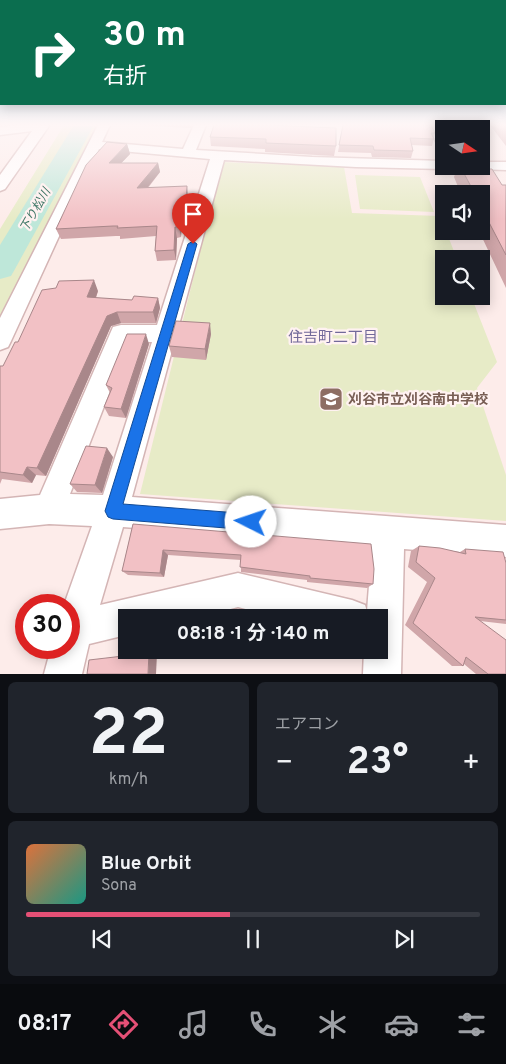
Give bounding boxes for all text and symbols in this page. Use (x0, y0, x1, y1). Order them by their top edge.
text: 30 m (103, 14, 186, 58)
icon: right (20, 20, 85, 85)
text: 右折 (103, 64, 147, 91)
north arrow (435, 120, 490, 175)
map controls (435, 120, 490, 305)
water label: 下り松川 (17, 184, 56, 235)
button: sound (435, 185, 490, 240)
pin (172, 193, 214, 244)
icon: arrive (179, 200, 207, 228)
button: search (435, 250, 490, 305)
district label: 住吉町二丁目 (288, 329, 378, 348)
school or university icon: 刈谷市立刈谷南中学校 (318, 386, 344, 412)
place label: 刈谷市立刈谷南中学校 (348, 392, 488, 409)
position arrow (224, 495, 276, 547)
speed limit sign: 30 (15, 594, 80, 659)
text: 08:18 · 1 分 · 140 m (177, 622, 329, 646)
text: 22 (89, 696, 168, 778)
text: エアコン (275, 715, 339, 735)
text: 23° (347, 739, 408, 788)
text: − (275, 746, 293, 782)
text: + (462, 746, 480, 782)
text: km/h (109, 770, 148, 790)
text: Blue Orbit (101, 852, 191, 876)
text: Sona (101, 876, 137, 896)
icon: previous (88, 925, 116, 953)
icon: pause (239, 925, 267, 953)
icon: next (390, 925, 418, 953)
icon: directions (106, 1007, 141, 1042)
icon: music (176, 1007, 211, 1042)
icon: phone (245, 1007, 280, 1042)
icon: climate (315, 1007, 350, 1042)
icon: car (384, 1007, 419, 1042)
icon: filters (454, 1007, 489, 1042)
text: 08:17 (17, 1011, 71, 1038)

